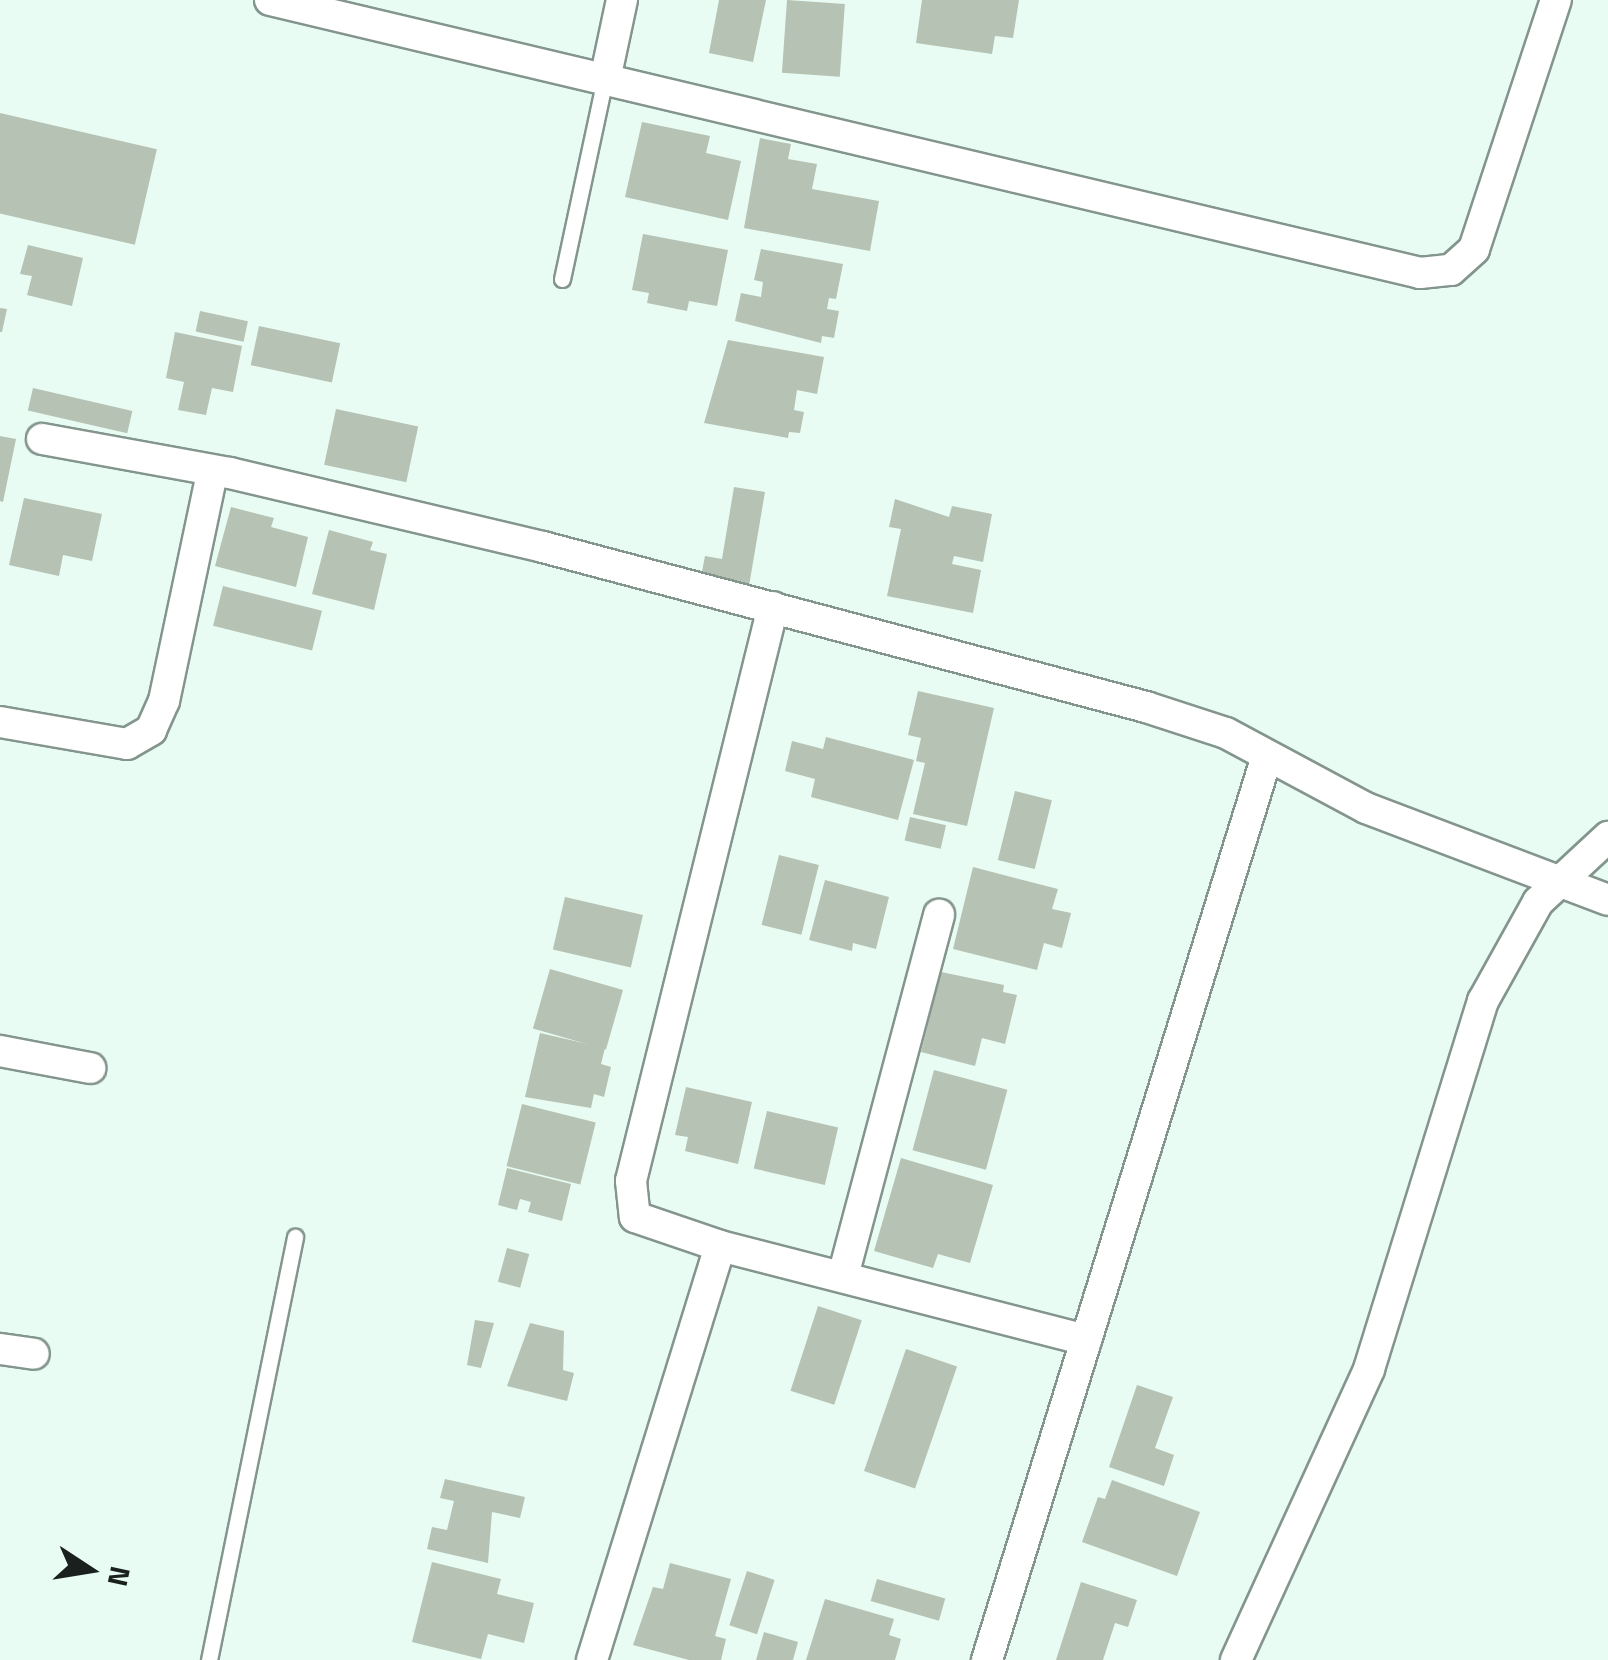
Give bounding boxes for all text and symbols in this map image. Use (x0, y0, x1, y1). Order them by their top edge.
north arrow (40, 1520, 140, 1620)
text: N (97, 1562, 143, 1590)

